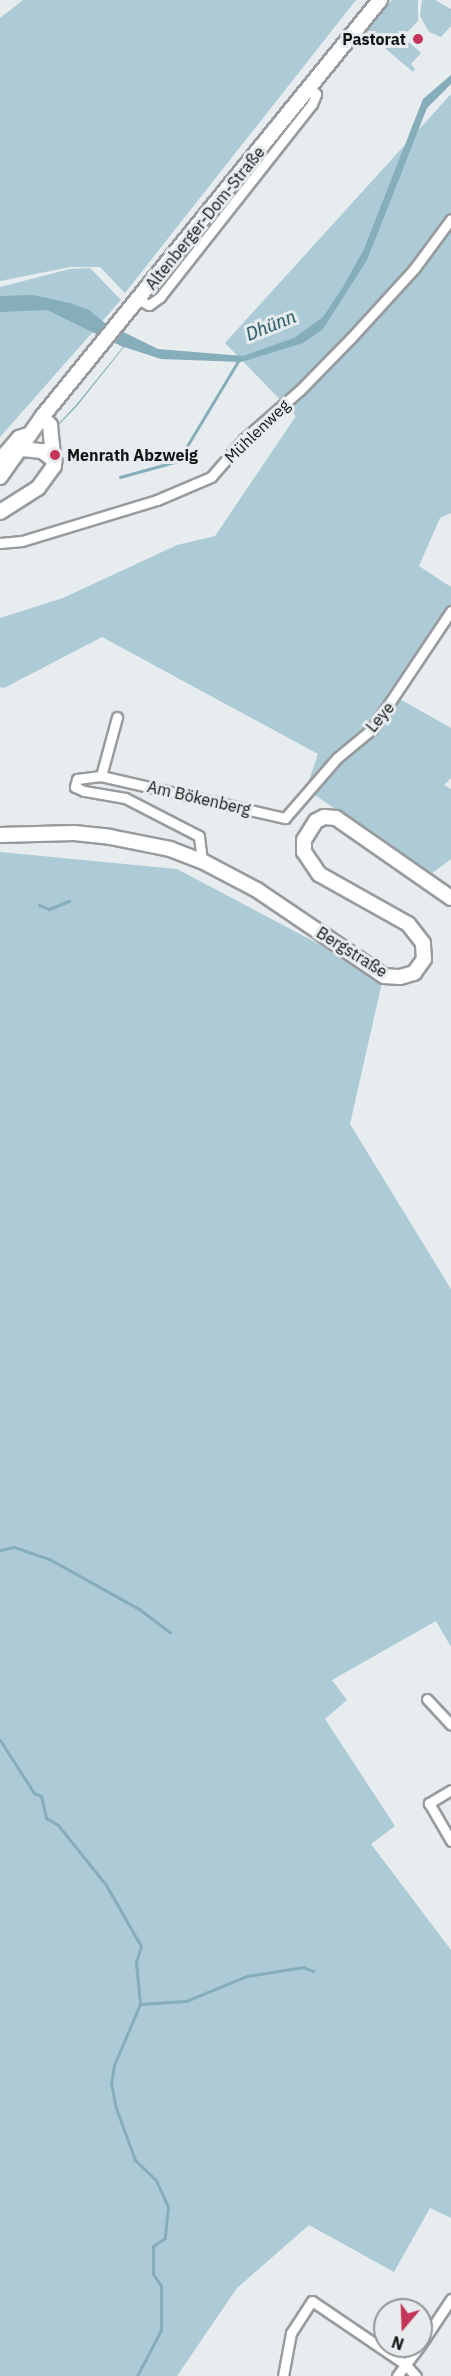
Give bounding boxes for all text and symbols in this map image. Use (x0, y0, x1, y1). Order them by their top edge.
place label: Pastorat (342, 29, 406, 49)
marker: Pastorat (411, 32, 425, 46)
street label: Altenberger-Dom-Straße (141, 143, 269, 293)
water label: Dhünn (243, 306, 299, 346)
street label: Mühlenweg (221, 395, 293, 467)
place label: Menrath Abzweig (67, 445, 198, 465)
marker: Menrath Abzweig (48, 448, 62, 462)
street label: Leye (362, 698, 398, 736)
street label: Am Bökenberg (145, 777, 253, 819)
street label: Bergstraße (313, 923, 391, 981)
north arrow (373, 2298, 433, 2358)
text: N (389, 2332, 407, 2354)

